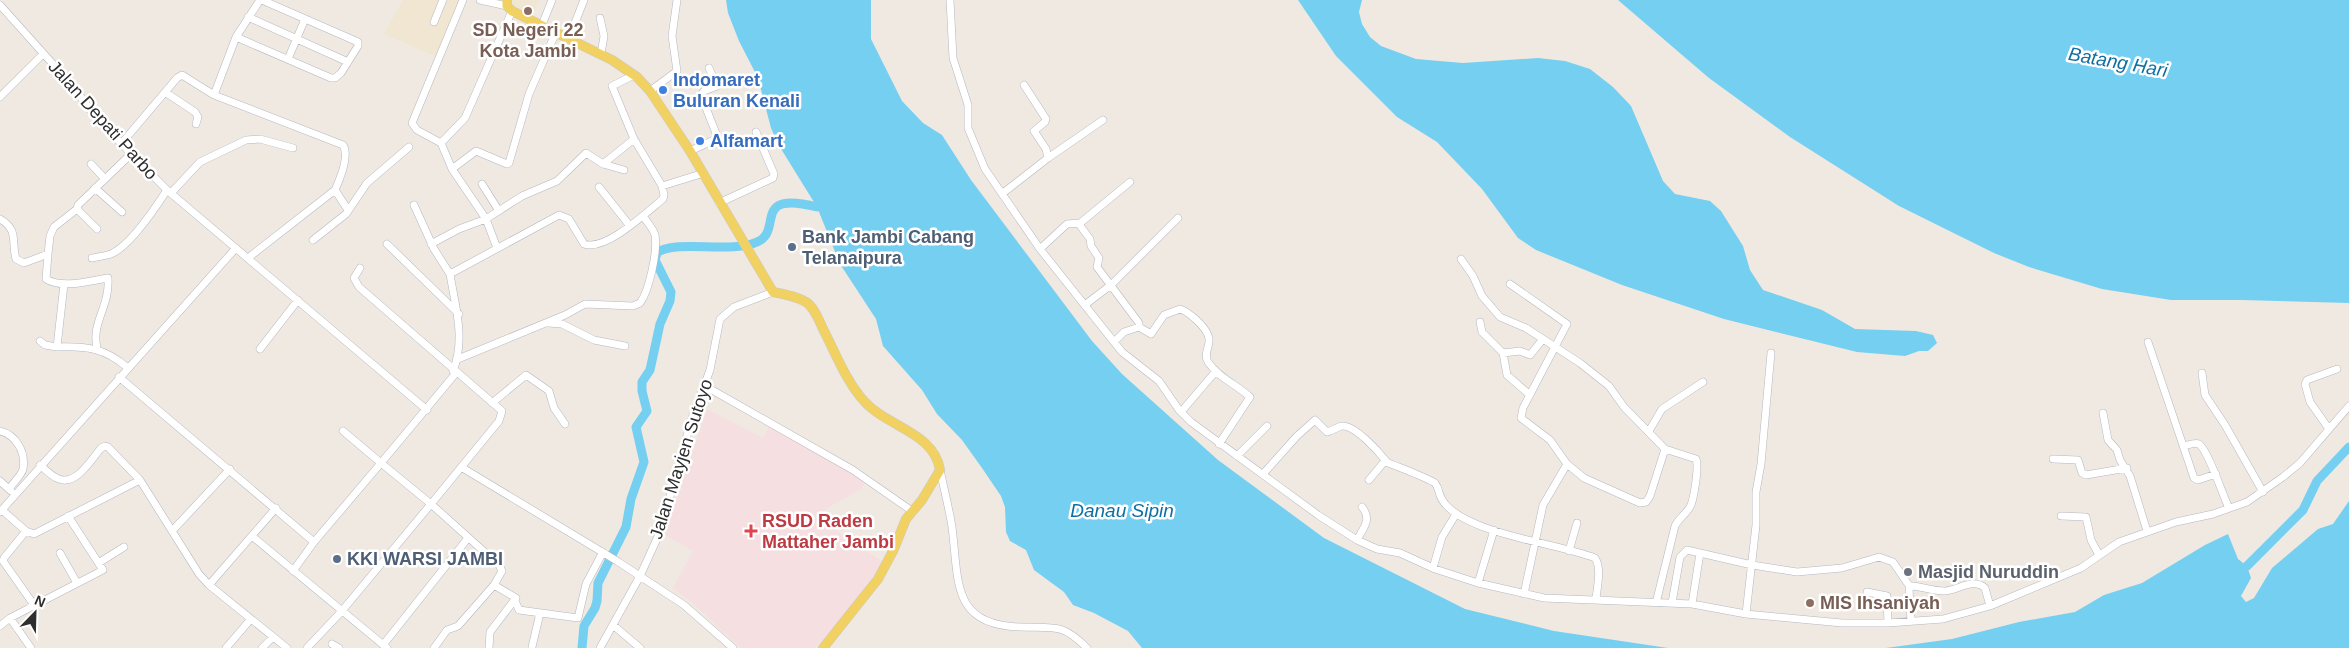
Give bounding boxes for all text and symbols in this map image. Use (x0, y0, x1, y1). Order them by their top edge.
marker: SD Negeri 22 Kota Jambi (522, 5, 534, 17)
place label: SD Negeri 22 Kota Jambi (472, 20, 584, 61)
water label: Batang Hari (2067, 43, 2170, 81)
street label: Jalan Depati Parbo (44, 56, 162, 184)
place label: Indomaret Buluran Kenali (673, 70, 800, 111)
marker: Indomaret Buluran Kenali (657, 84, 669, 96)
place label: Alfamart (710, 131, 783, 151)
marker: Alfamart (694, 135, 706, 147)
place label: Bank Jambi Cabang Telanaipura (802, 227, 974, 268)
marker: Bank Jambi Cabang Telanaipura (786, 241, 798, 253)
street label: Jalan Mayjen Sutoyo (646, 376, 716, 542)
water label: Danau Sipin (1070, 500, 1174, 521)
place label: RSUD Raden Mattaher Jambi (762, 511, 894, 552)
marker: RSUD Raden Mattaher Jambi (744, 524, 758, 538)
place label: KKI WARSI JAMBI (347, 549, 503, 569)
marker: KKI WARSI JAMBI (331, 553, 343, 565)
place label: Masjid Nuruddin (1918, 562, 2059, 582)
marker: Masjid Nuruddin (1902, 566, 1914, 578)
north arrow (10, 588, 60, 638)
text: N (32, 592, 48, 610)
place label: MIS Ihsaniyah (1820, 593, 1940, 613)
marker: MIS Ihsaniyah (1804, 597, 1816, 609)

